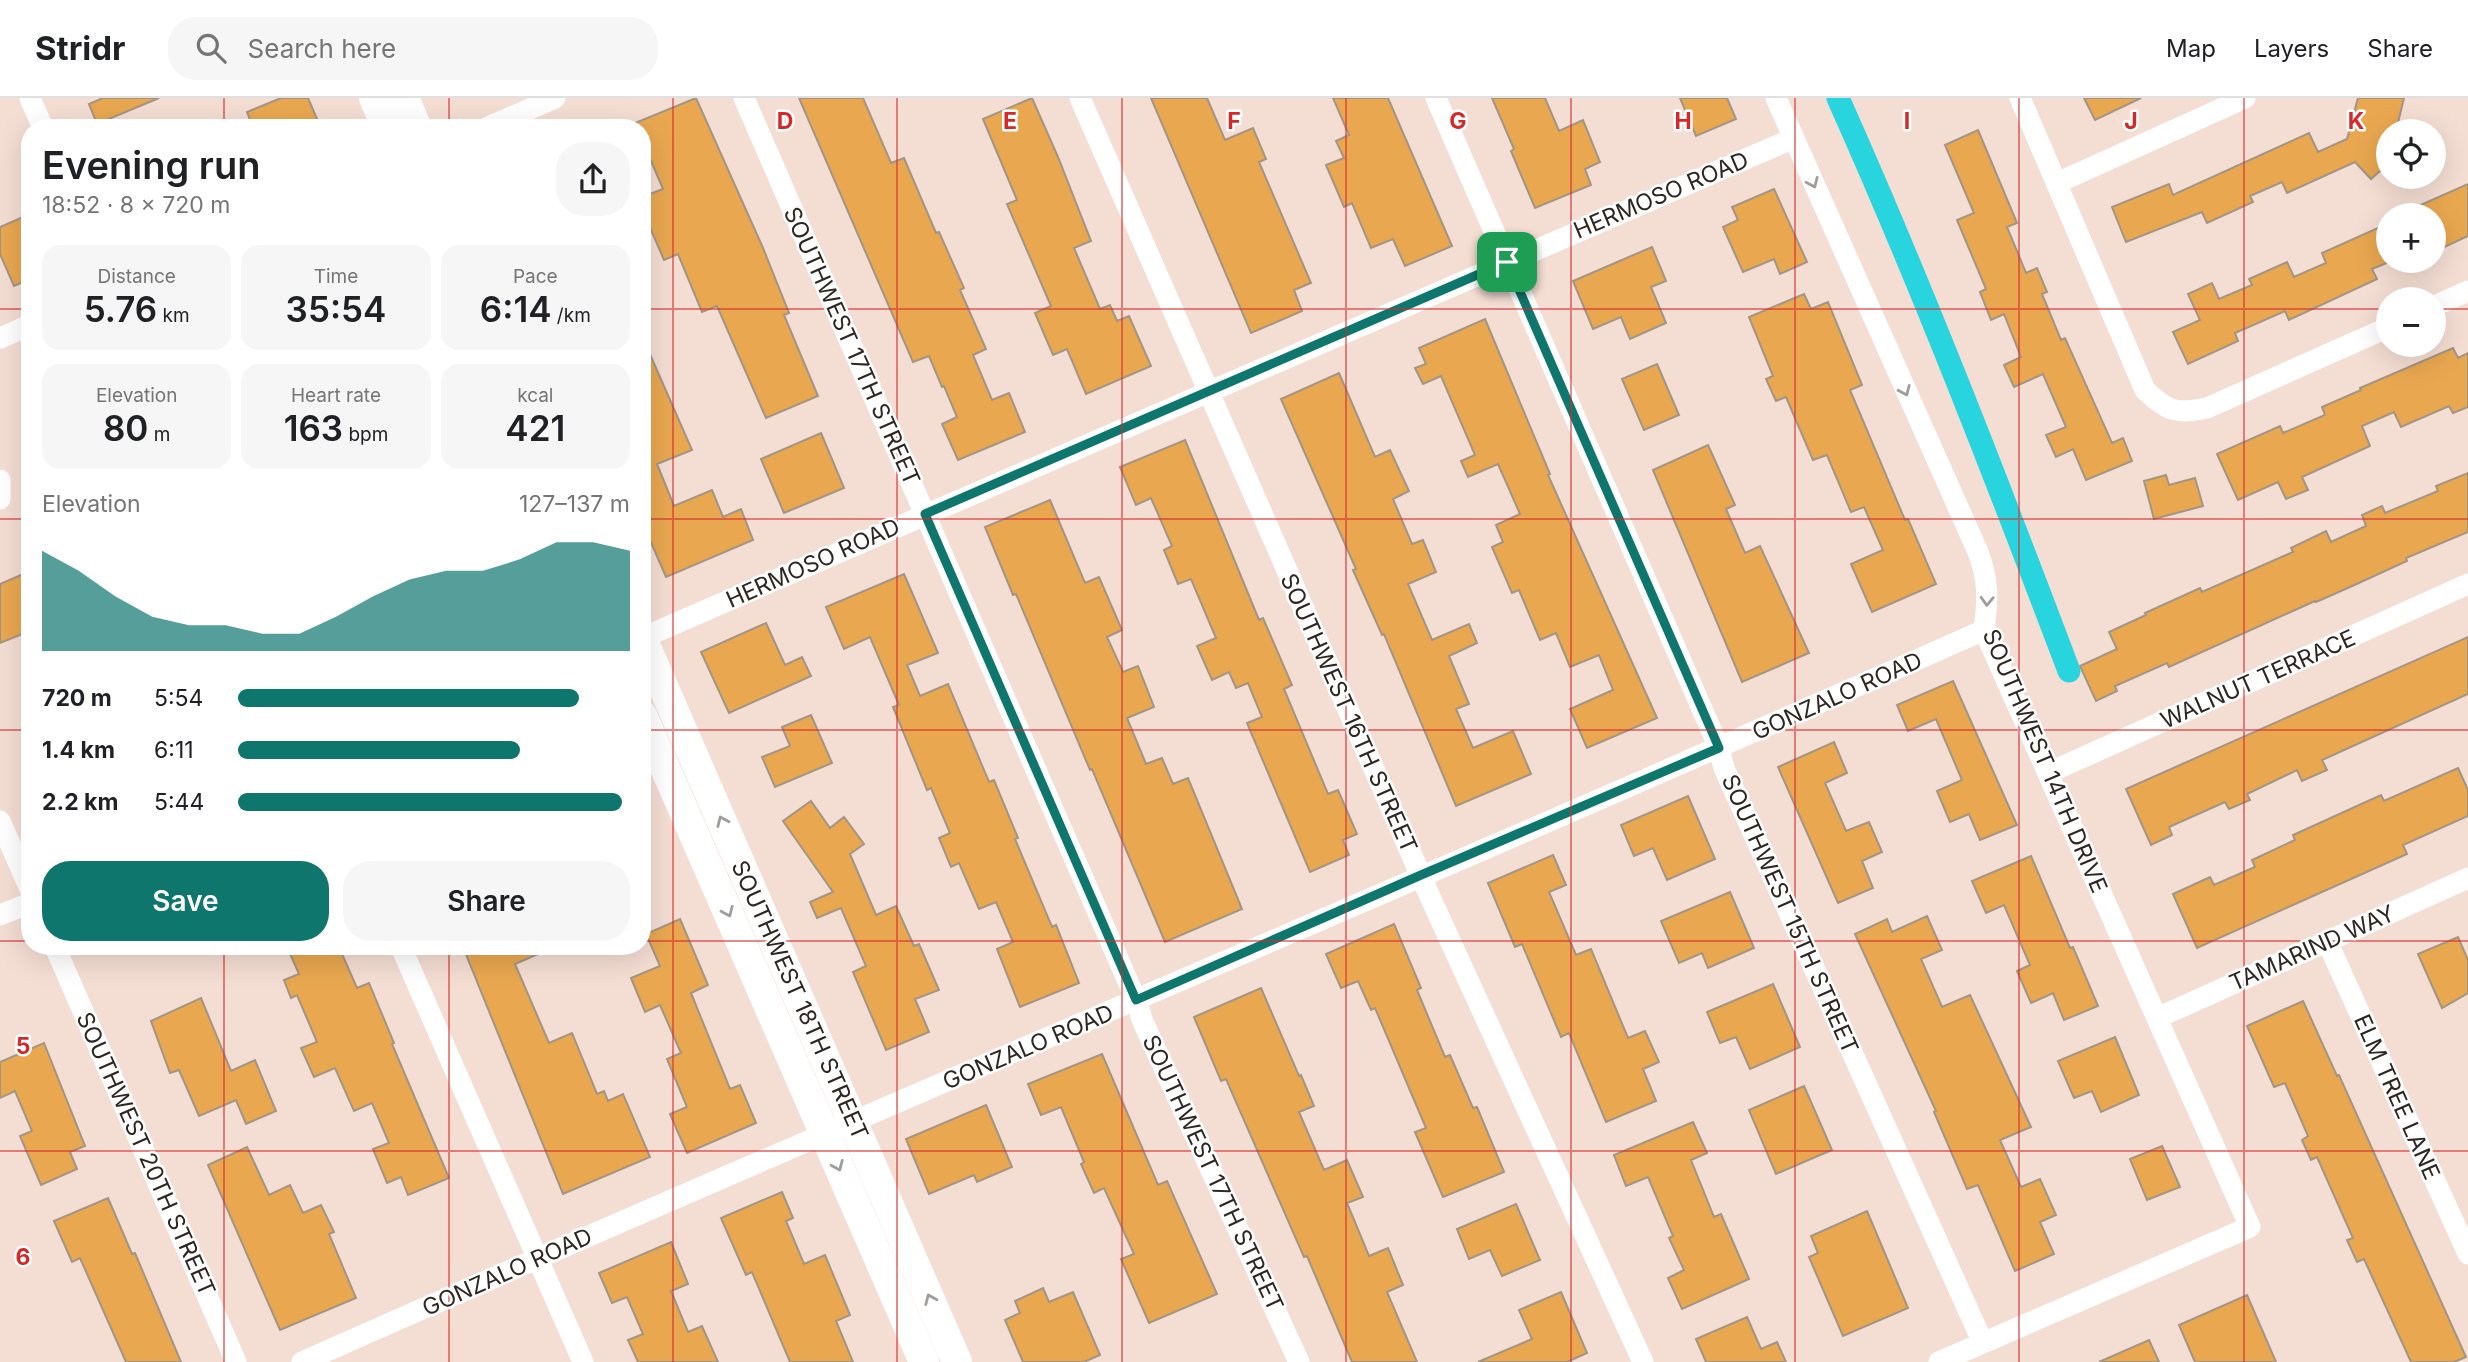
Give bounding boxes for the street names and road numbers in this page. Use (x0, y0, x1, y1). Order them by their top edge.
street label: HERMOSO ROAD (1569, 146, 1753, 244)
street label: SOUTHWEST 17TH STREET (778, 203, 926, 489)
street label: HERMOSO ROAD (722, 512, 904, 614)
street label: SOUTHWEST 16TH STREET (1275, 569, 1423, 857)
street label: WALNUT TERRACE (2156, 624, 2360, 734)
street label: SOUTHWEST 14TH DRIVE (1977, 625, 2113, 897)
street label: GONZALO ROAD (1748, 646, 1926, 746)
street label: SOUTHWEST 15TH STREET (1716, 770, 1864, 1058)
street label: SOUTHWEST 18TH STREET (726, 856, 874, 1144)
street label: TAMARIND WAY (2225, 899, 2399, 997)
street label: GONZALO ROAD (938, 998, 1118, 1096)
street label: SOUTHWEST 20TH STREET (71, 1008, 221, 1300)
street label: ELM TREE LANE (2348, 1010, 2446, 1184)
street label: SOUTHWEST 17TH STREET (1137, 1030, 1289, 1316)
street label: GONZALO ROAD (418, 1222, 596, 1322)

